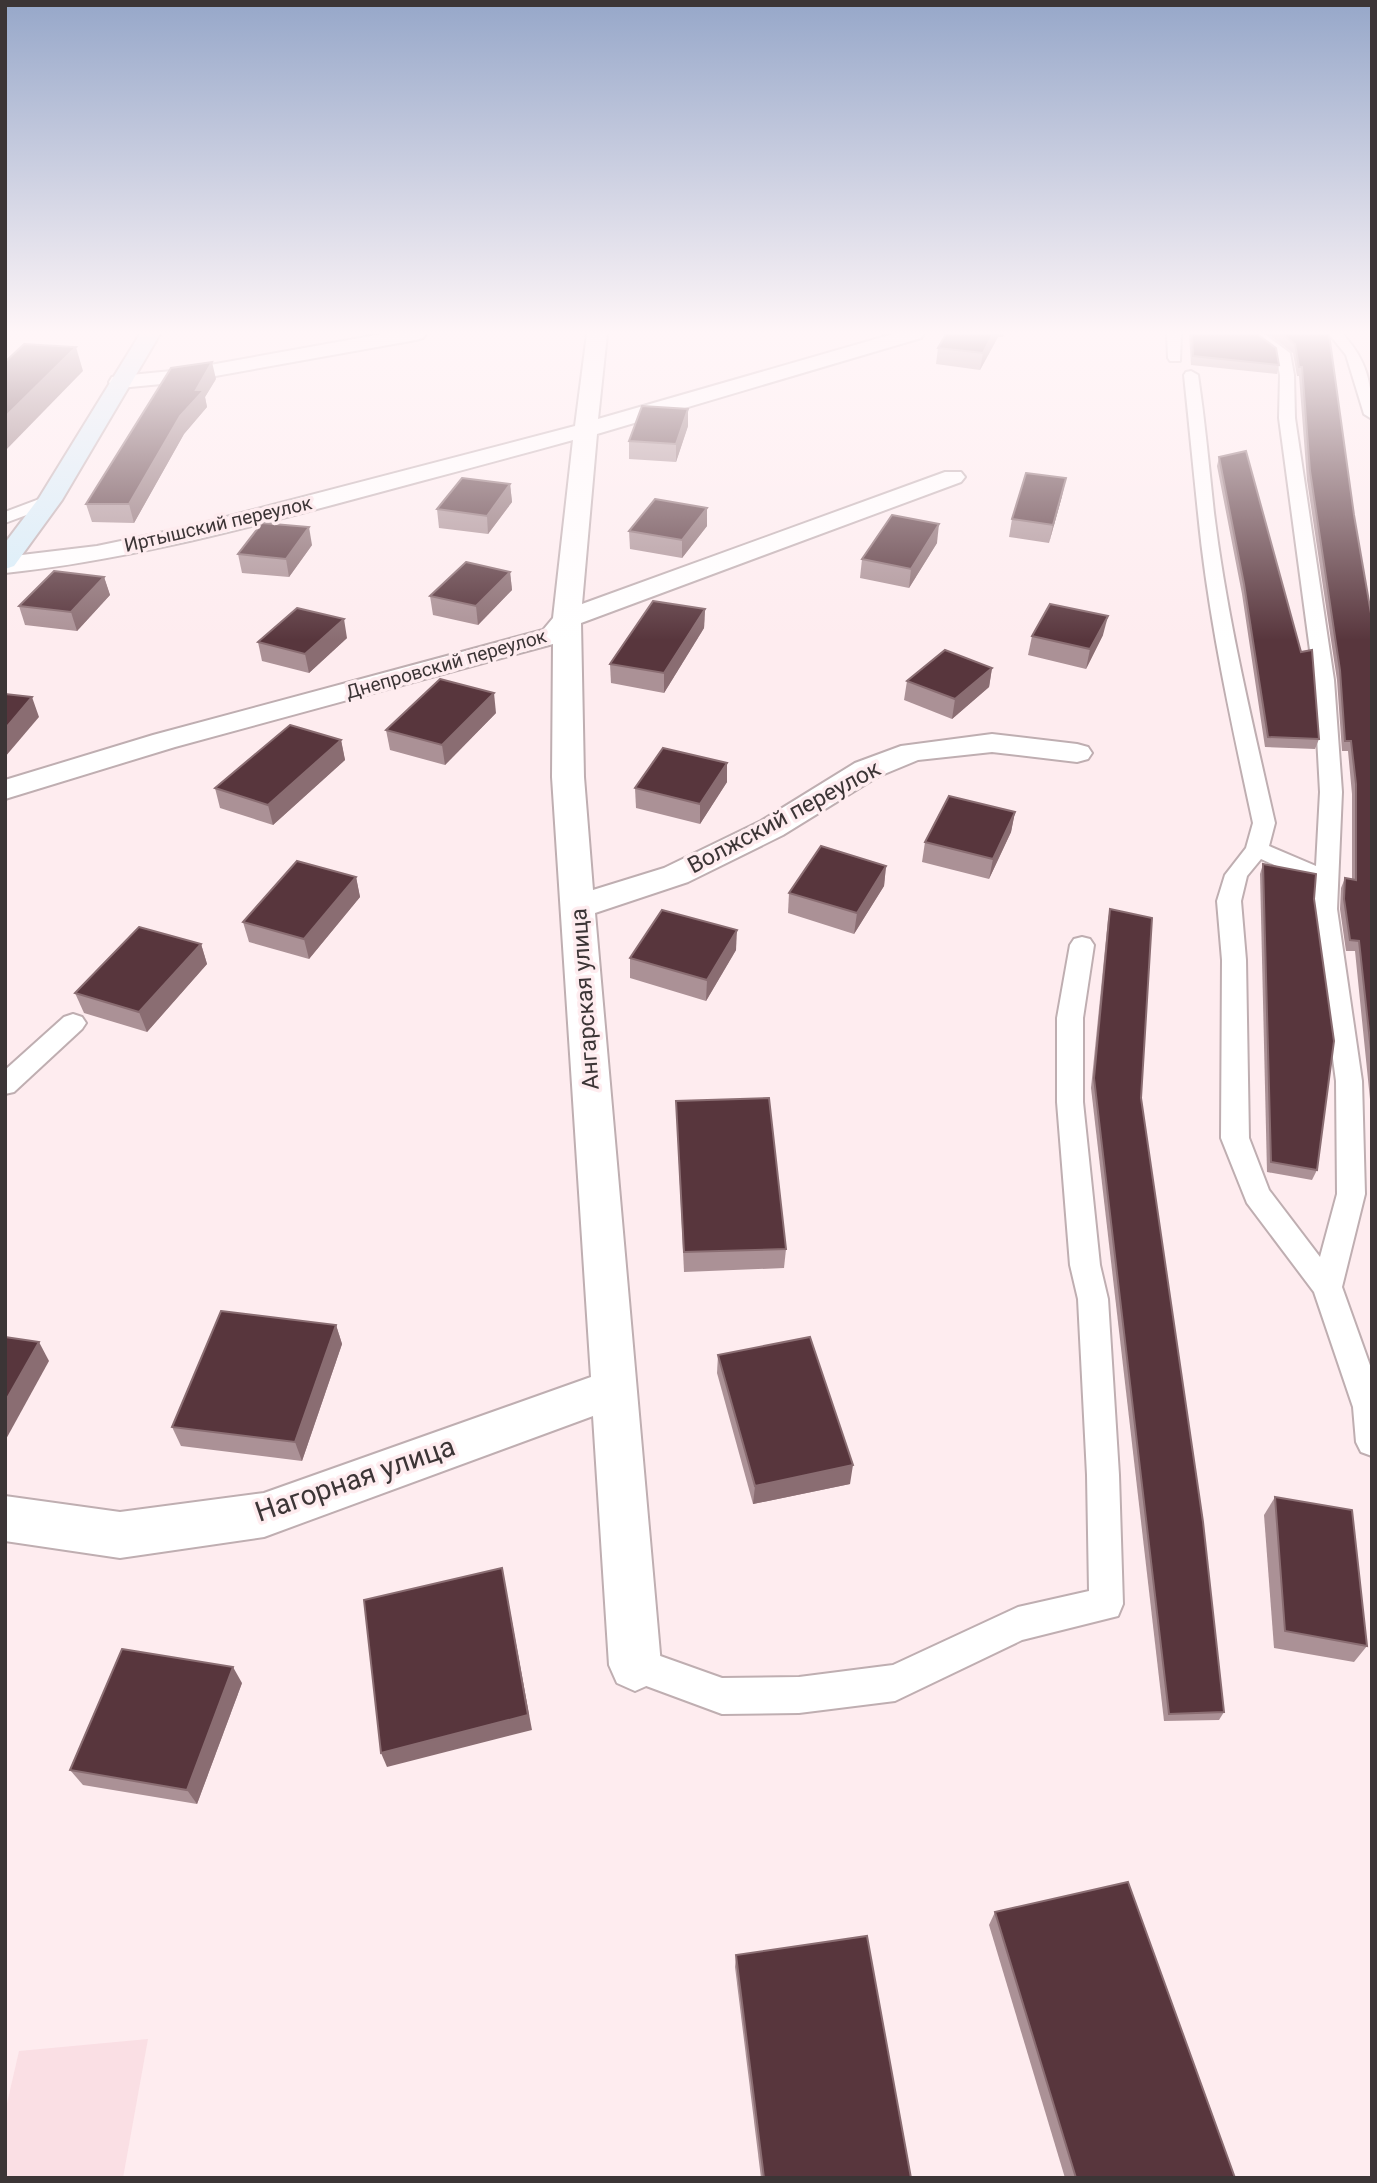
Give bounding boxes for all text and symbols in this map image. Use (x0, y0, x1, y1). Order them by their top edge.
street label: Иртышский переулок (122, 491, 315, 557)
street label: Днепровский переулок (343, 624, 550, 704)
street label: Волжский переулок (683, 754, 885, 879)
street label: Ангарская улица (565, 907, 605, 1091)
street label: Нагорная улица (251, 1429, 459, 1529)

